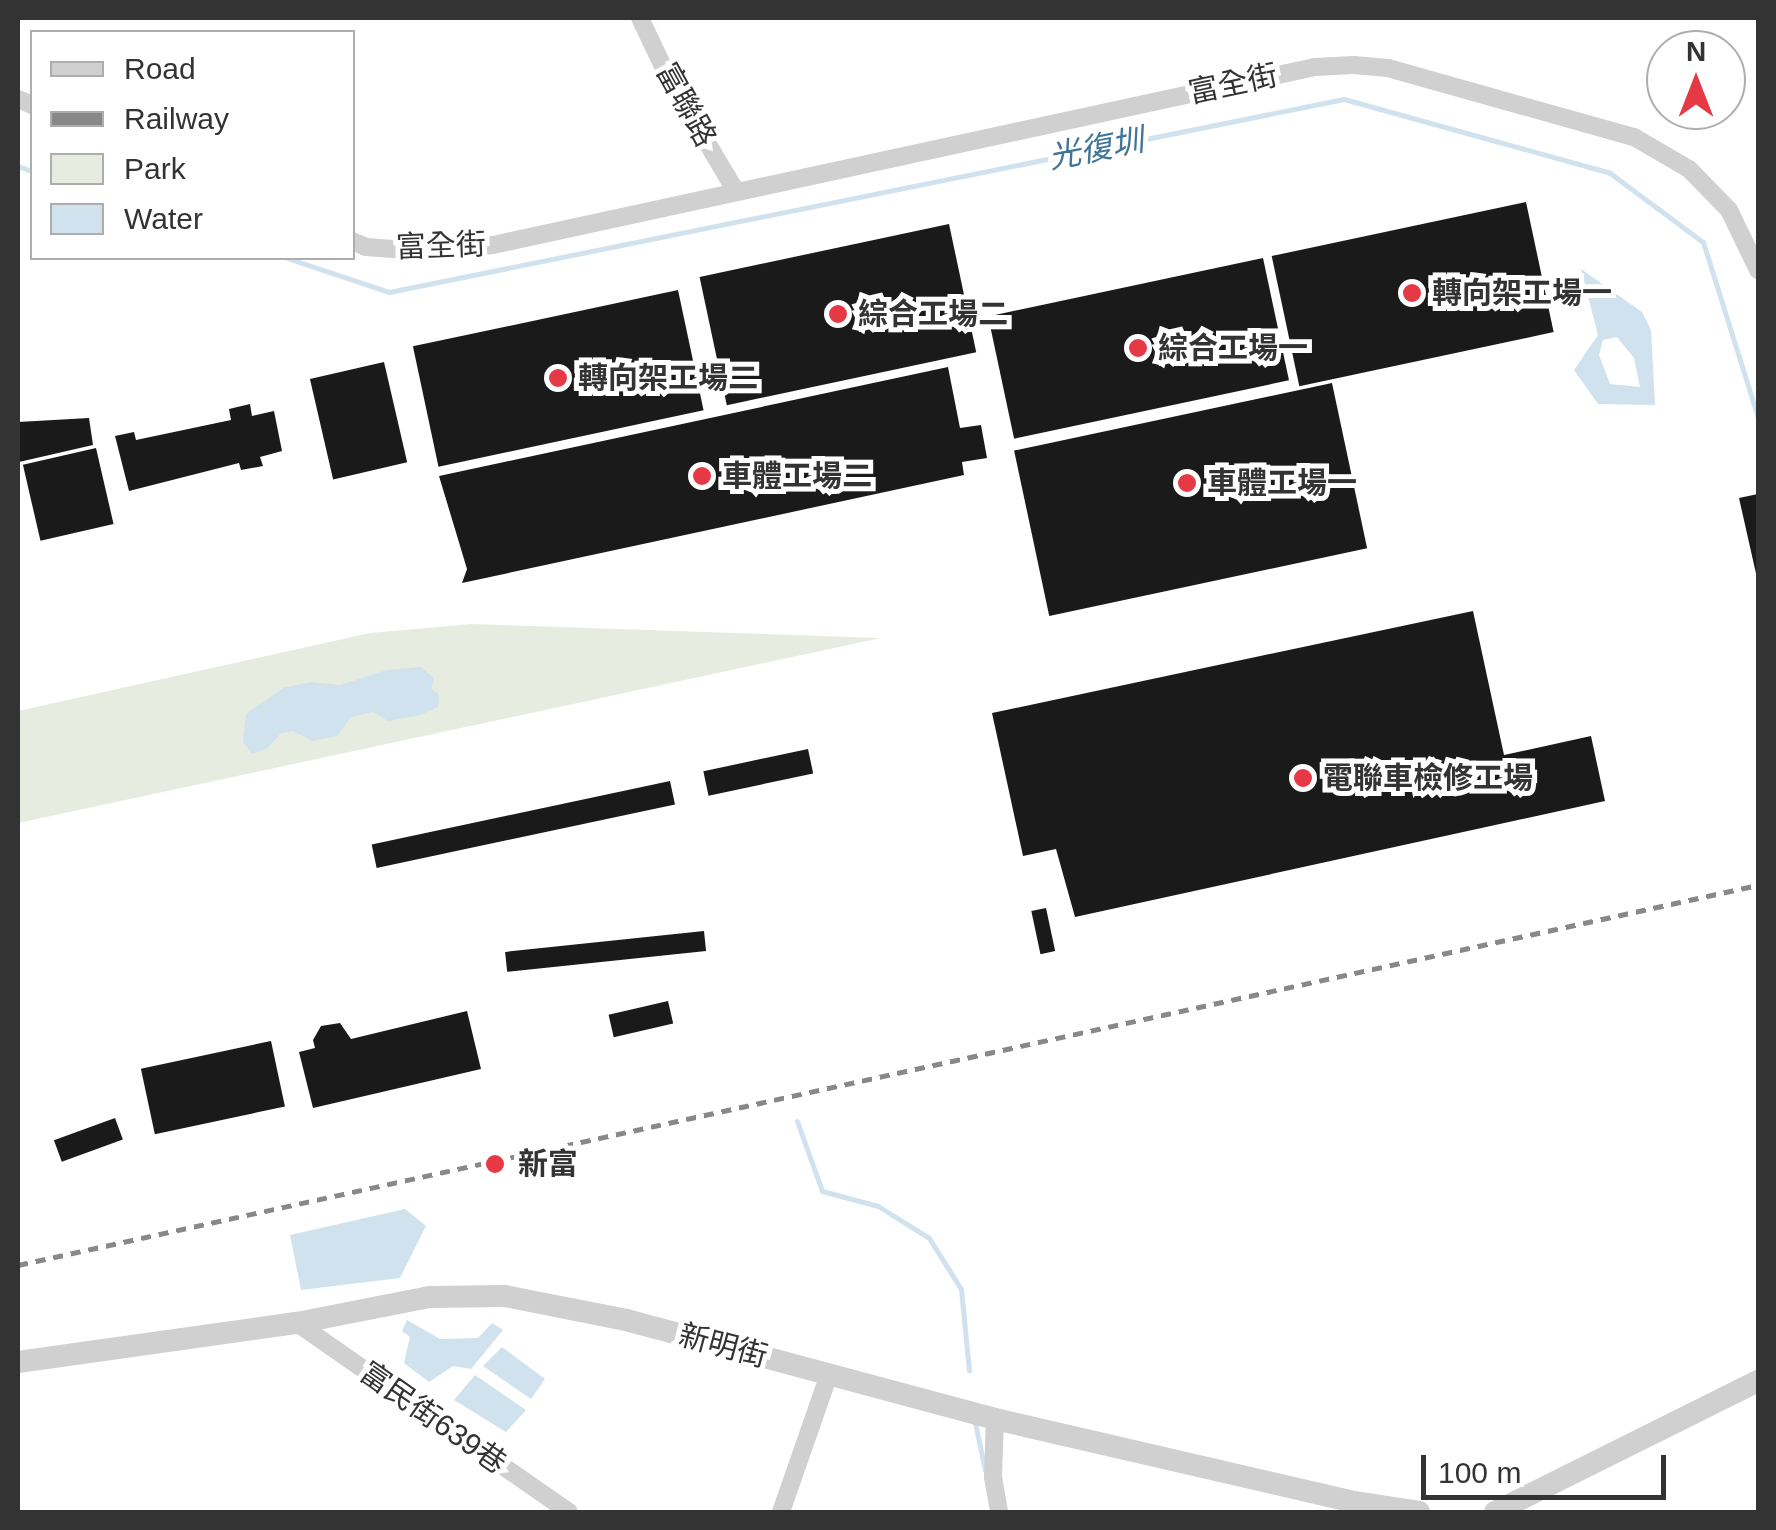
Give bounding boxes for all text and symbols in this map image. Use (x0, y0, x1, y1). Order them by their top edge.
legend (30, 30, 355, 260)
north arrow (1646, 30, 1746, 130)
text: N (1686, 36, 1706, 67)
text: Road (124, 52, 196, 85)
street label: 富聯路 (648, 57, 724, 153)
street label: 富全街 (1185, 57, 1281, 111)
text: Railway (124, 102, 229, 135)
water label: 光復圳 (1045, 121, 1147, 177)
text: Park (124, 152, 186, 185)
text: Water (124, 202, 203, 235)
street label: 富全街 (395, 226, 487, 266)
place label: 轉向架工場一 (1432, 275, 1612, 311)
marker: 轉向架工場一 (1401, 282, 1423, 304)
place label: 綜合工場二 (858, 296, 1008, 332)
marker: 綜合工場二 (827, 303, 849, 325)
place label: 綜合工場一 (1158, 330, 1308, 366)
marker: 綜合工場一 (1127, 337, 1149, 359)
place label: 轉向架工場二 (578, 360, 758, 396)
marker: 轉向架工場二 (547, 367, 569, 389)
place label: 車體工場二 (722, 458, 872, 494)
marker: 車體工場二 (691, 465, 713, 487)
place label: 車體工場一 (1207, 465, 1357, 501)
marker: 車體工場一 (1176, 472, 1198, 494)
place label: 電聯車檢修工場 (1323, 760, 1533, 796)
marker: 電聯車檢修工場 (1292, 767, 1314, 789)
place label: 新富 (518, 1146, 578, 1182)
marker: 新富 (482, 1151, 508, 1177)
street label: 新明街 (675, 1317, 771, 1375)
street label: 富民街639巷 (353, 1354, 513, 1482)
scale bar (1426, 1435, 1671, 1497)
text: 100 m (1438, 1456, 1521, 1489)

